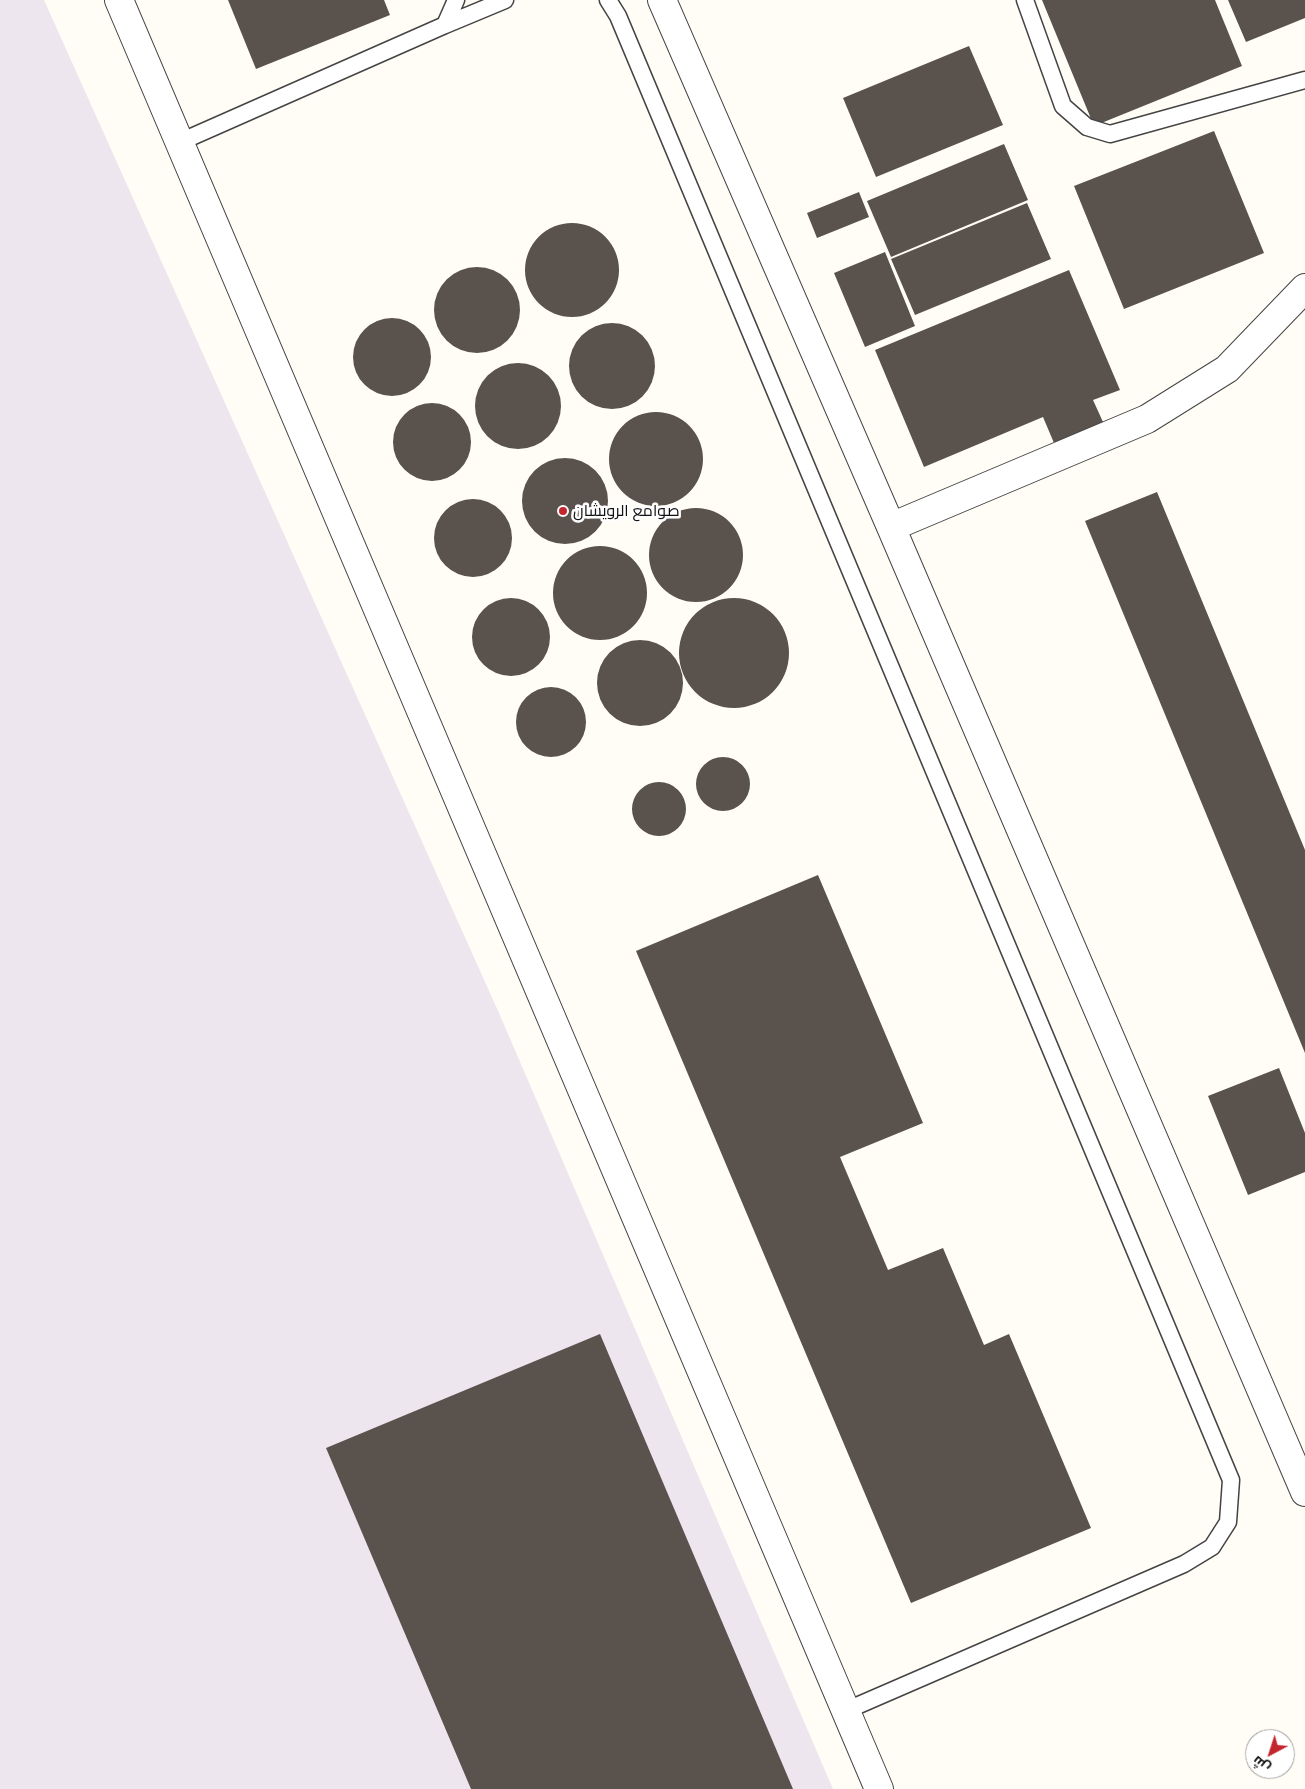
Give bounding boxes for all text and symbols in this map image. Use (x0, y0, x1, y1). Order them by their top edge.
place label: صوامع الرويشان (573, 501, 680, 521)
marker: صوامع الرويشان (557, 505, 569, 517)
north arrow (1245, 1729, 1295, 1779)
text: ش (1248, 1752, 1274, 1778)

